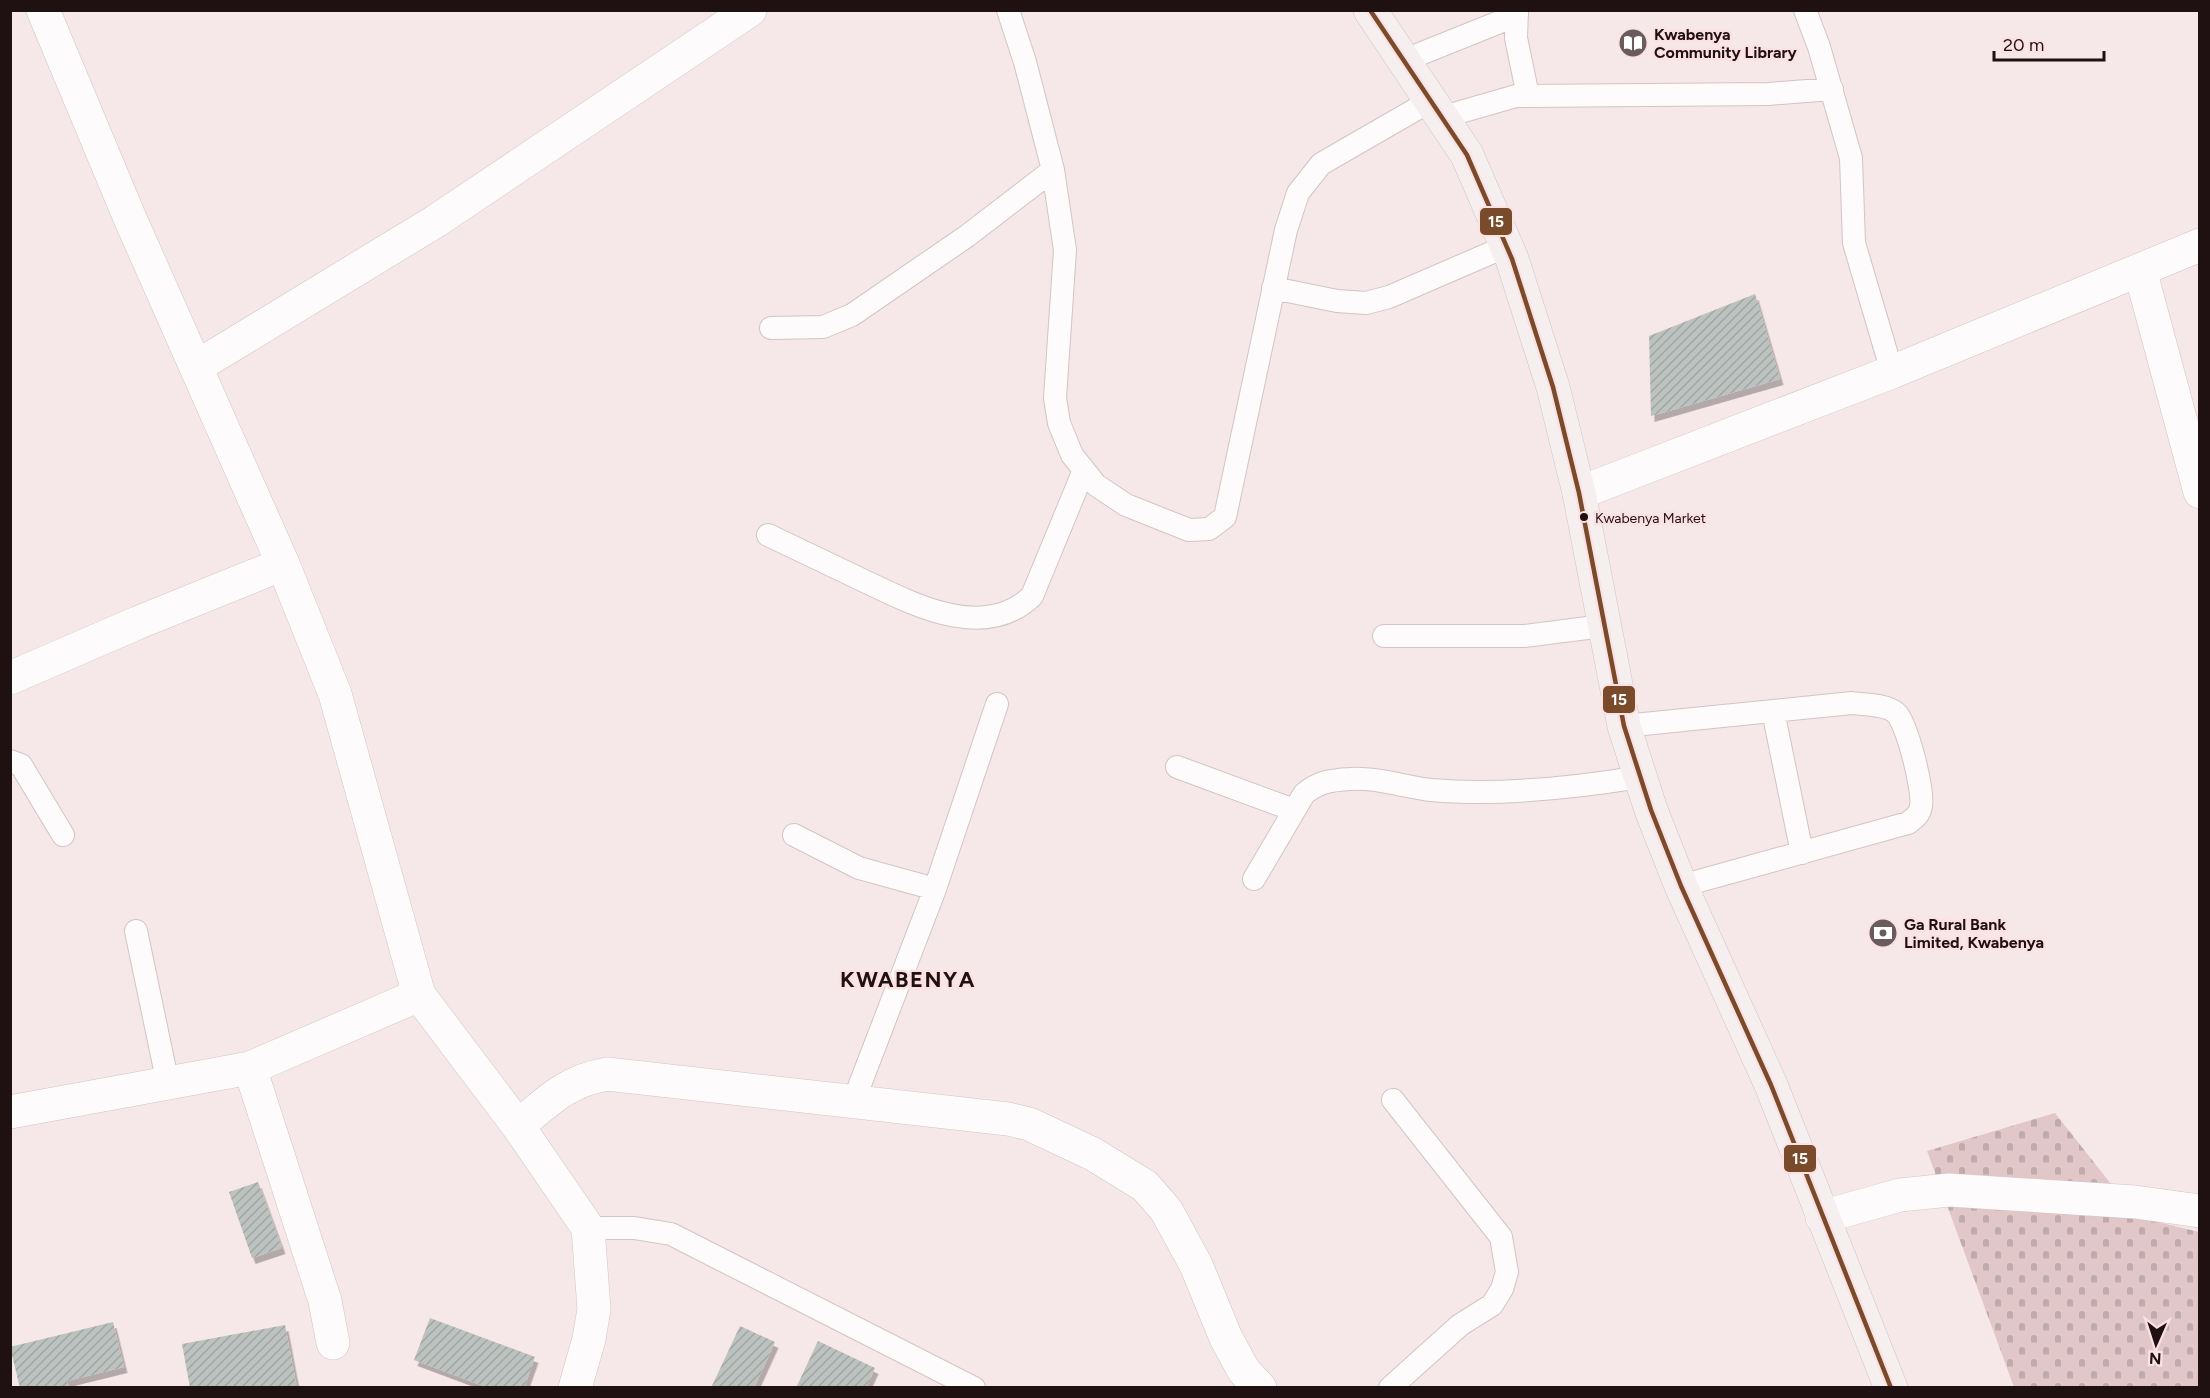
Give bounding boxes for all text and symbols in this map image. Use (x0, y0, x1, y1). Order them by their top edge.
scale bar (1994, 24, 2104, 62)
place label: Kwabenya Community Library (1654, 25, 1798, 62)
library icon: Kwabenya Community Library (1617, 27, 1649, 59)
text: 20 m (2003, 34, 2044, 56)
line badge: 15 (1479, 207, 1513, 236)
text: 15 (1488, 212, 1504, 231)
place label: Kwabenya Market (1595, 510, 1706, 527)
marker: Kwabenya Market (1578, 511, 1590, 523)
line badge: 15 (1602, 685, 1636, 714)
text: 15 (1611, 690, 1627, 709)
place label: Ga Rural Bank Limited, Kwabenya (1904, 915, 2044, 952)
bank icon: Ga Rural Bank Limited, Kwabenya (1867, 917, 1899, 949)
district label: KWABENYA (840, 966, 976, 993)
line badge: 15 (1783, 1144, 1817, 1173)
text: 15 (1792, 1149, 1808, 1168)
north arrow (2126, 1314, 2186, 1374)
text: N (2149, 1349, 2162, 1368)

